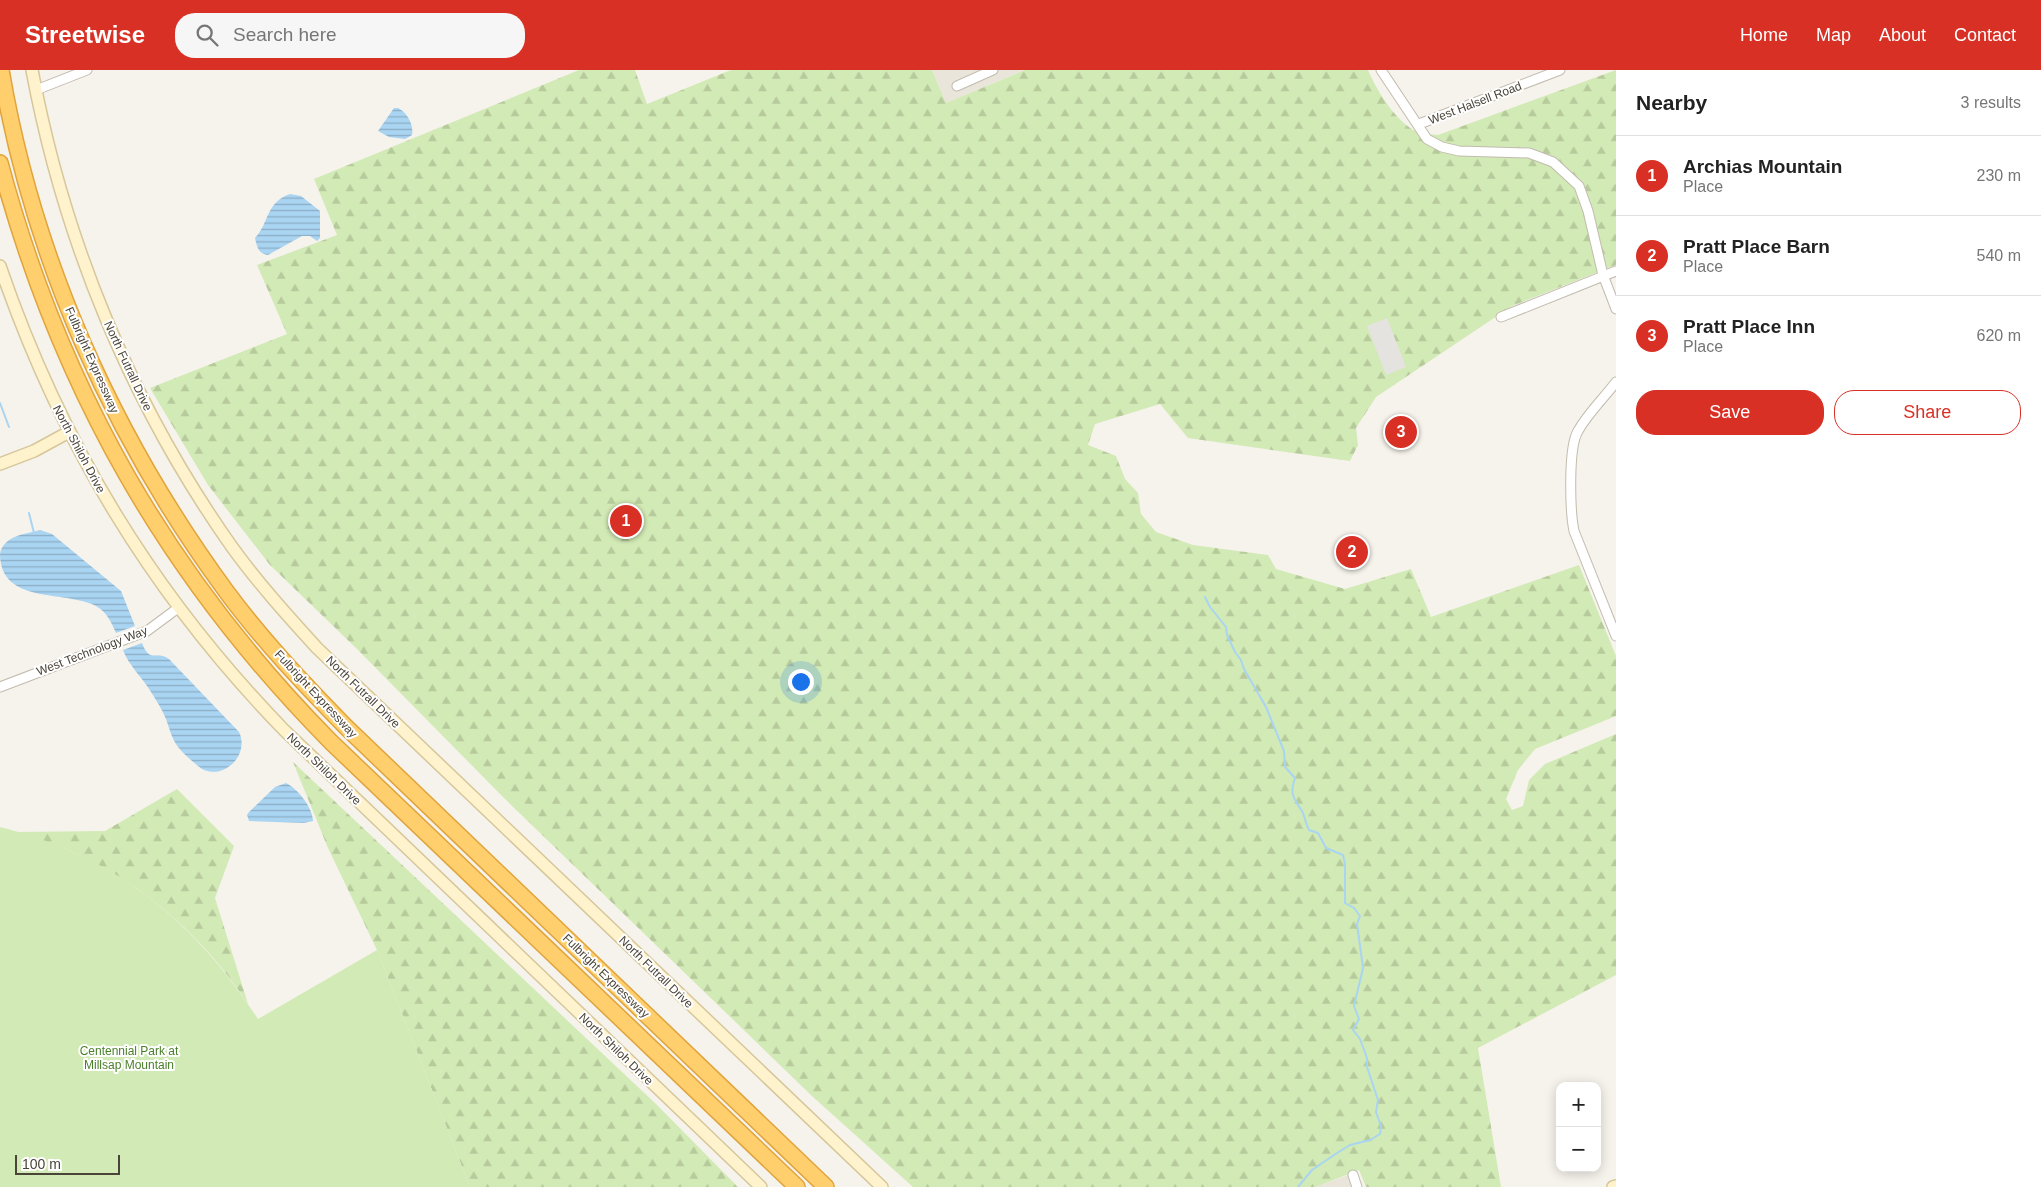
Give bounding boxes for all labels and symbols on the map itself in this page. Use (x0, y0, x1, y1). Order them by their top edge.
street label: West Halsell Road (1427, 79, 1523, 127)
street label: Fulbright Expressway (62, 305, 122, 415)
street label: North Futrall Drive (101, 319, 155, 413)
street label: North Shiloh Drive (50, 403, 108, 496)
pin: 3 (1385, 413, 1417, 451)
pin: 1 (610, 502, 642, 540)
pin: 2 (1336, 533, 1368, 571)
street label: West Technology Way (34, 623, 150, 679)
street label: Fulbright Expressway (272, 647, 360, 741)
street label: North Futrall Drive (323, 653, 403, 731)
your location (788, 669, 814, 695)
street label: North Shiloh Drive (284, 730, 364, 808)
street label: Fulbright Expressway (560, 931, 652, 1021)
street label: North Futrall Drive (616, 933, 696, 1011)
street label: North Shiloh Drive (576, 1010, 656, 1088)
park label: Centennial Park at Millsap Mountain (80, 1044, 179, 1072)
scale bar (15, 1152, 120, 1175)

